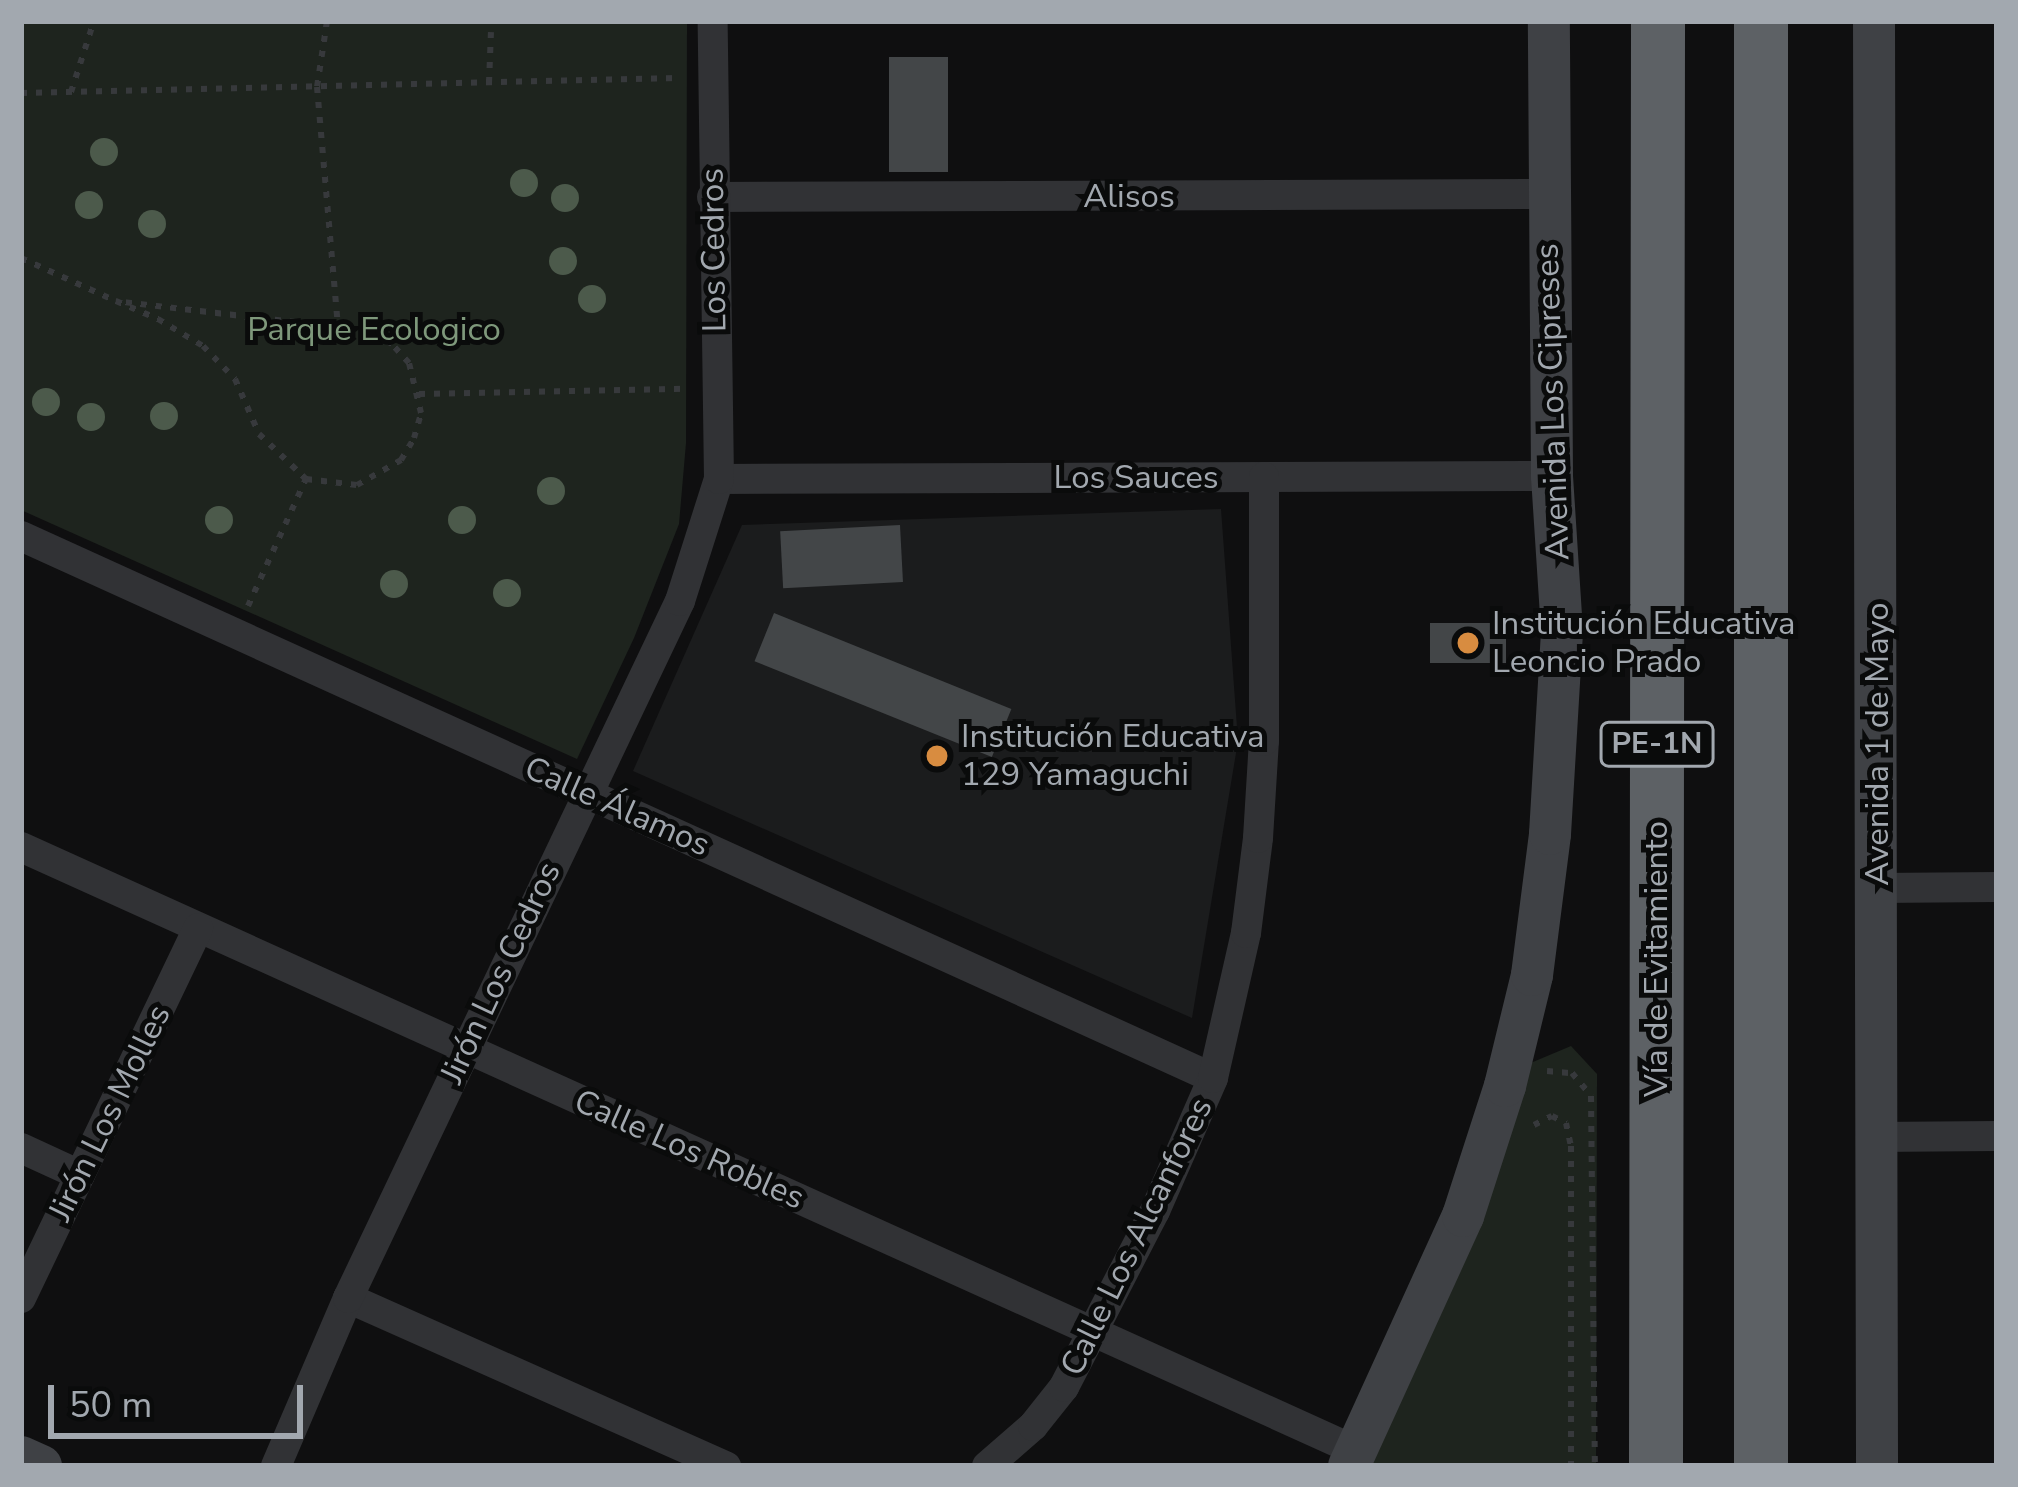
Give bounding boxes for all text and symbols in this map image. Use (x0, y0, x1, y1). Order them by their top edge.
street label: Los Cedros (693, 168, 735, 332)
street label: Alisos (1083, 177, 1175, 217)
street label: Avenida Los Cipreses (1528, 243, 1578, 561)
park label: Parque Ecologico (247, 310, 501, 350)
street label: Los Sauces (1053, 458, 1219, 498)
street label: Avenida 1 de Mayo (1858, 602, 1898, 886)
place label: Institución Educativa Leoncio Prado (1492, 604, 1796, 682)
marker: Institución Educativa Leoncio Prado (1455, 630, 1481, 656)
place label: Institución Educativa 129 Yamaguchi (961, 717, 1265, 795)
road number: PE-1N (1597, 720, 1717, 768)
marker: Institución Educativa 129 Yamaguchi (924, 743, 950, 769)
street label: Calle Álamos (518, 749, 716, 865)
street label: Vía de Evitamiento (1637, 821, 1677, 1097)
street label: Jirón Los Cedros (432, 856, 570, 1090)
street label: Jirón Los Molles (41, 999, 179, 1227)
street label: Calle Los Robles (568, 1082, 810, 1218)
street label: Calle Los Alcanfores (1053, 1092, 1221, 1382)
scale bar (54, 1361, 309, 1435)
text: 50 m (69, 1381, 152, 1430)

